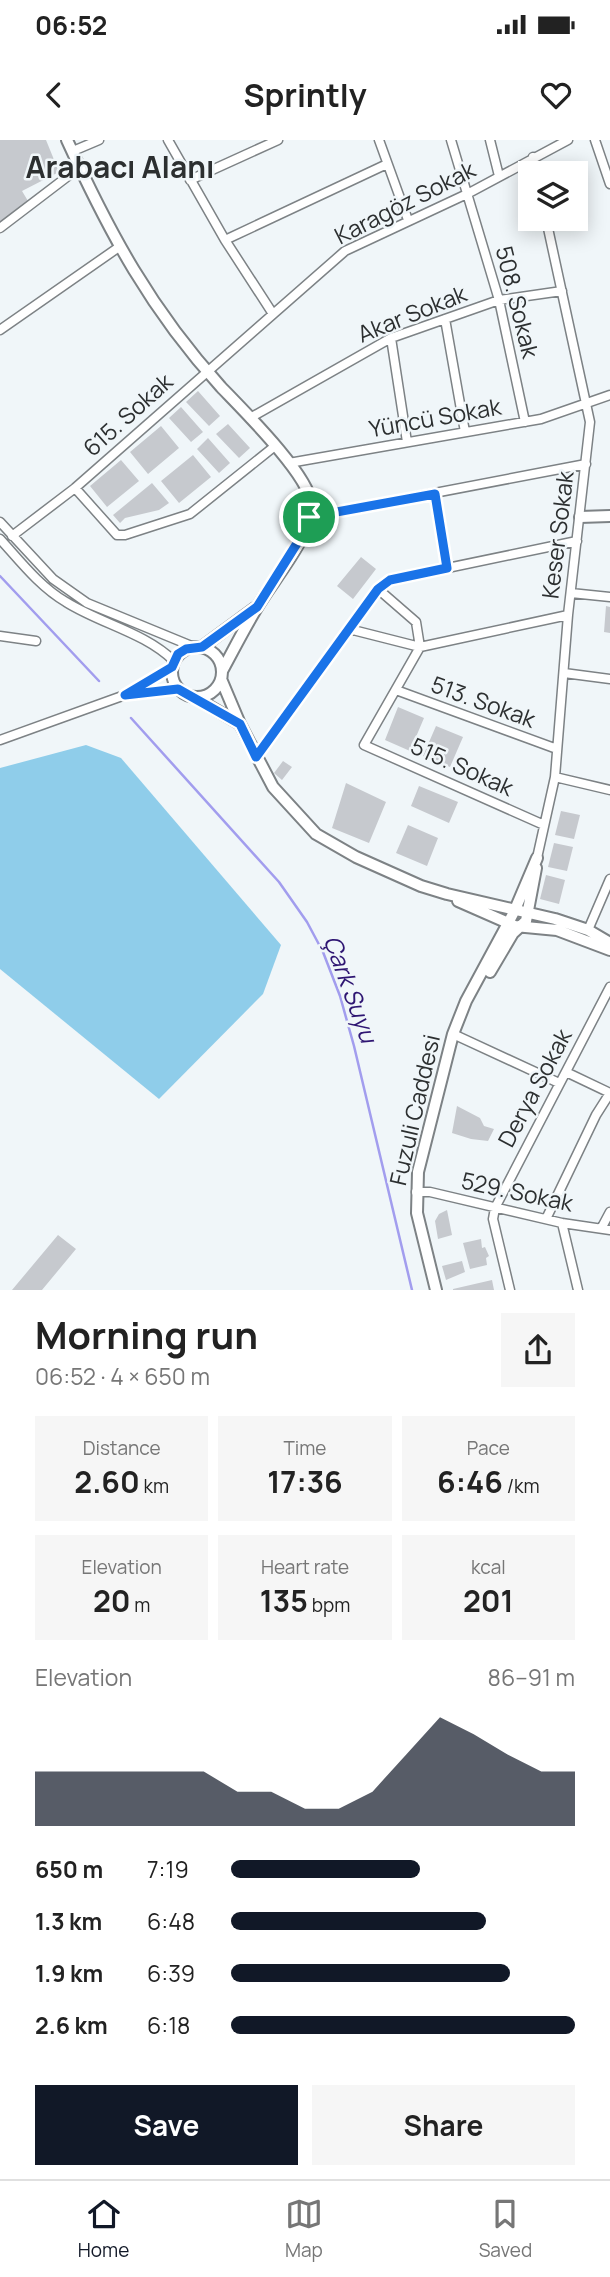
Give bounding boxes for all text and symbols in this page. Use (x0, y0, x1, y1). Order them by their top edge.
text: 06:52 (35, 7, 107, 43)
text: Sprintly (243, 73, 367, 117)
icon: back (35, 76, 73, 114)
icon: heart (537, 76, 575, 114)
district label: Arabacı Alanı (26, 146, 214, 187)
street label: Karagöz Sokak (329, 153, 481, 251)
map controls (518, 161, 588, 231)
button: layers (518, 161, 588, 231)
street label: 508. Sokak (489, 242, 547, 362)
street label: Akar Sokak (352, 276, 471, 349)
street label: 615. Sokak (76, 365, 179, 463)
street label: Yüncü Sokak (366, 390, 504, 444)
street label: Keser Sokak (533, 469, 581, 600)
pin (279, 487, 339, 547)
icon: arrive (290, 498, 328, 536)
street label: 513. Sokak (427, 667, 540, 735)
street label: 515. Sokak (406, 729, 519, 803)
water label: Çark Suyu (317, 930, 387, 1048)
street label: Derya Sokak (490, 1022, 579, 1152)
street label: Fuzuli Caddesi (381, 1031, 447, 1188)
street label: 529. Sokak (458, 1164, 577, 1219)
text: Morning run (35, 1308, 258, 1360)
button: share (501, 1313, 575, 1387)
text: 06:52 · 4 × 650 m (35, 1360, 210, 1392)
text: Distance (83, 1435, 161, 1461)
text: Time (284, 1435, 326, 1461)
text: Pace (467, 1435, 510, 1461)
text: 2.60 (74, 1461, 140, 1502)
text: 17:36 (267, 1461, 343, 1502)
text: 6:46 (437, 1461, 503, 1502)
text: km (140, 1473, 169, 1499)
text: /km (503, 1473, 540, 1499)
text: Elevation (82, 1554, 162, 1580)
text: Heart rate (261, 1554, 349, 1580)
text: kcal (471, 1554, 506, 1580)
text: 20 (93, 1580, 131, 1621)
text: 135 (260, 1580, 308, 1621)
text: 201 (463, 1580, 514, 1621)
text: m (131, 1592, 150, 1618)
text: bpm (308, 1592, 350, 1618)
text: Elevation (35, 1661, 132, 1693)
text: 86–91 m (488, 1661, 575, 1693)
text: 650 m (35, 1853, 103, 1885)
text: 7:19 (147, 1853, 189, 1885)
text: 1.3 km (35, 1905, 102, 1937)
text: 6:48 (147, 1905, 195, 1937)
text: 1.9 km (35, 1957, 103, 1989)
text: 6:39 (147, 1957, 195, 1989)
text: 2.6 km (35, 2009, 108, 2041)
text: 6:18 (147, 2009, 190, 2041)
button: Save (35, 2085, 298, 2165)
button: Share (312, 2085, 575, 2165)
tab: Home (78, 2195, 129, 2263)
tab: Map (285, 2195, 323, 2263)
tab: Saved (479, 2195, 532, 2263)

